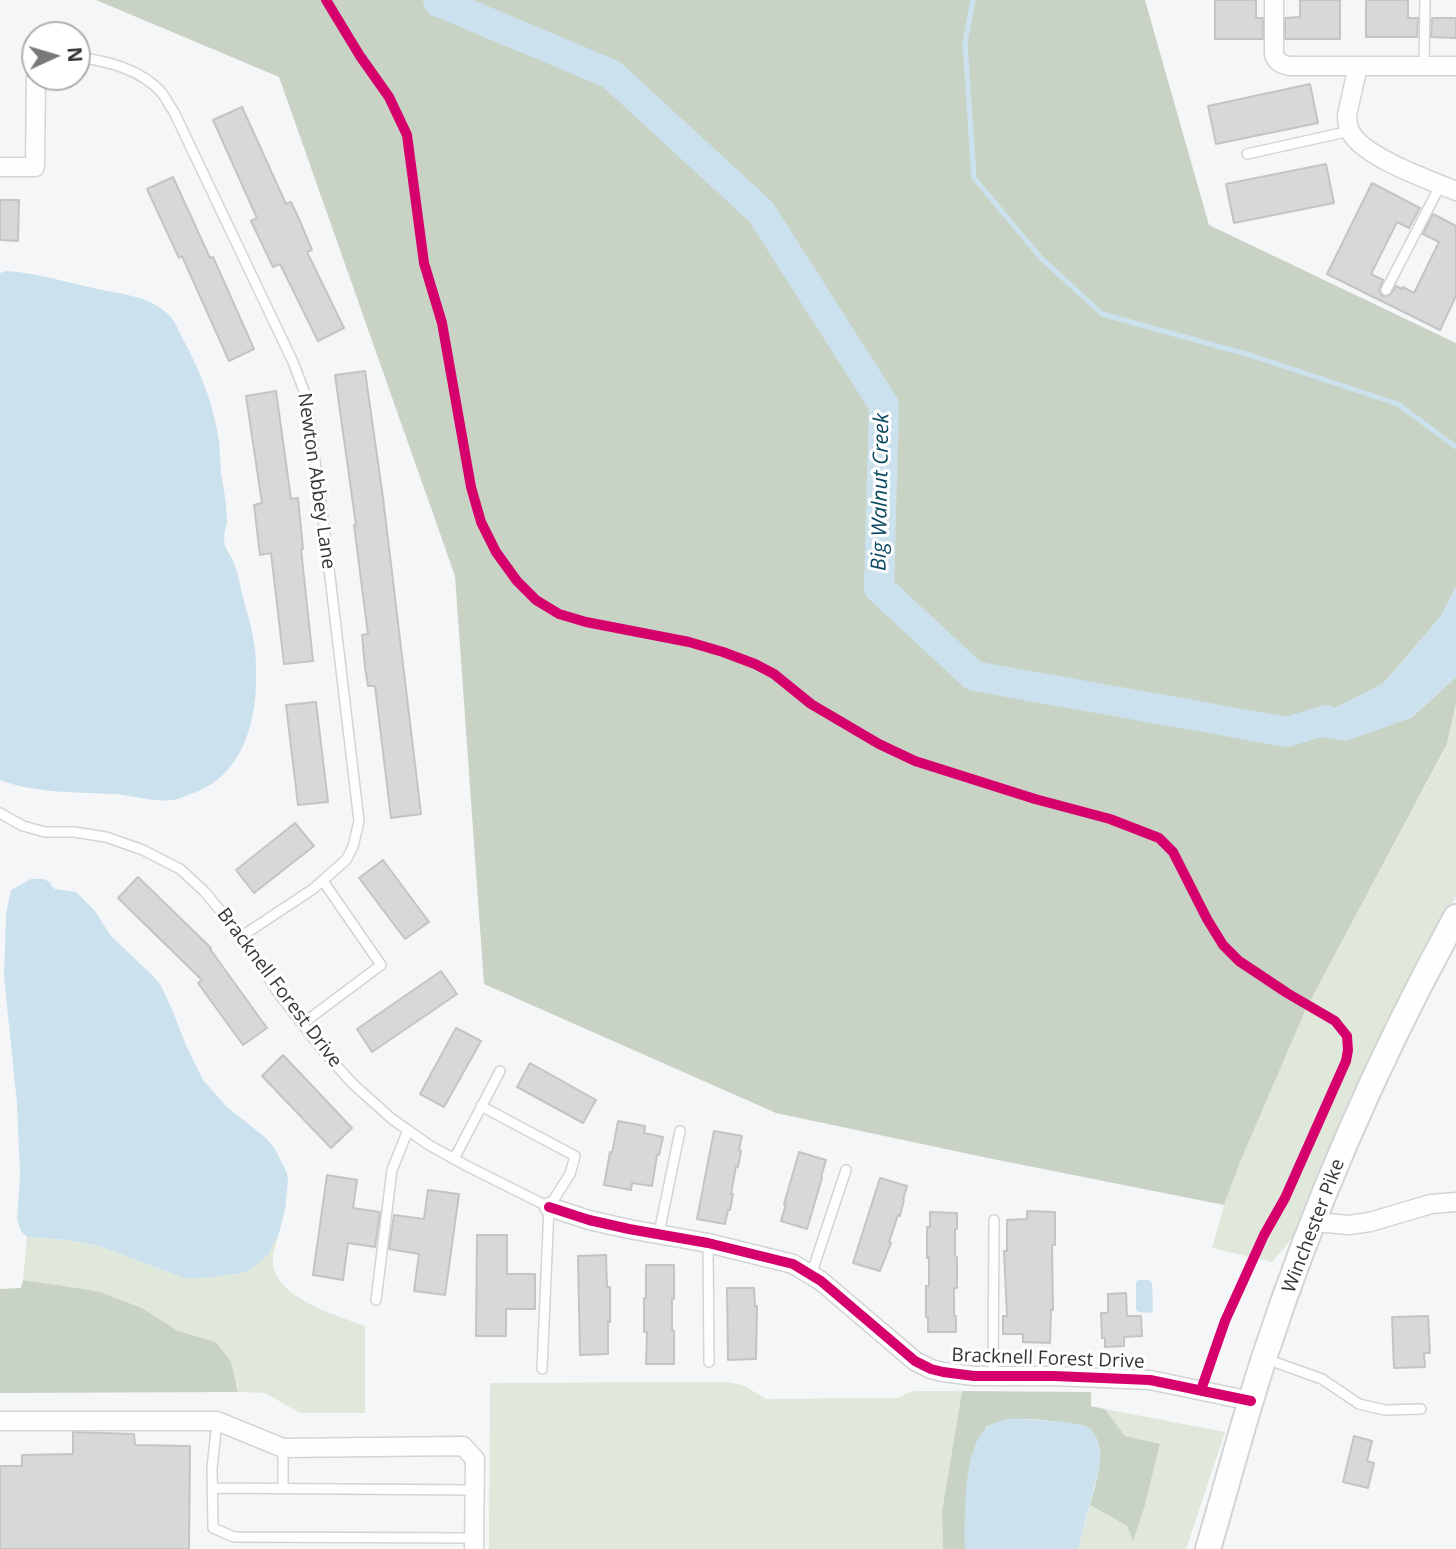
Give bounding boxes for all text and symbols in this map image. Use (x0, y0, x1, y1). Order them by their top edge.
north arrow (21, 21, 91, 91)
text: N (61, 46, 88, 63)
street label: Newton Abbey Lane (292, 391, 340, 571)
water label: Big Walnut Creek (867, 413, 895, 571)
street label: Bracknell Forest Drive (212, 904, 346, 1072)
street label: Winchester Pike (1278, 1156, 1350, 1296)
street label: Bracknell Forest Drive (951, 1344, 1145, 1374)

